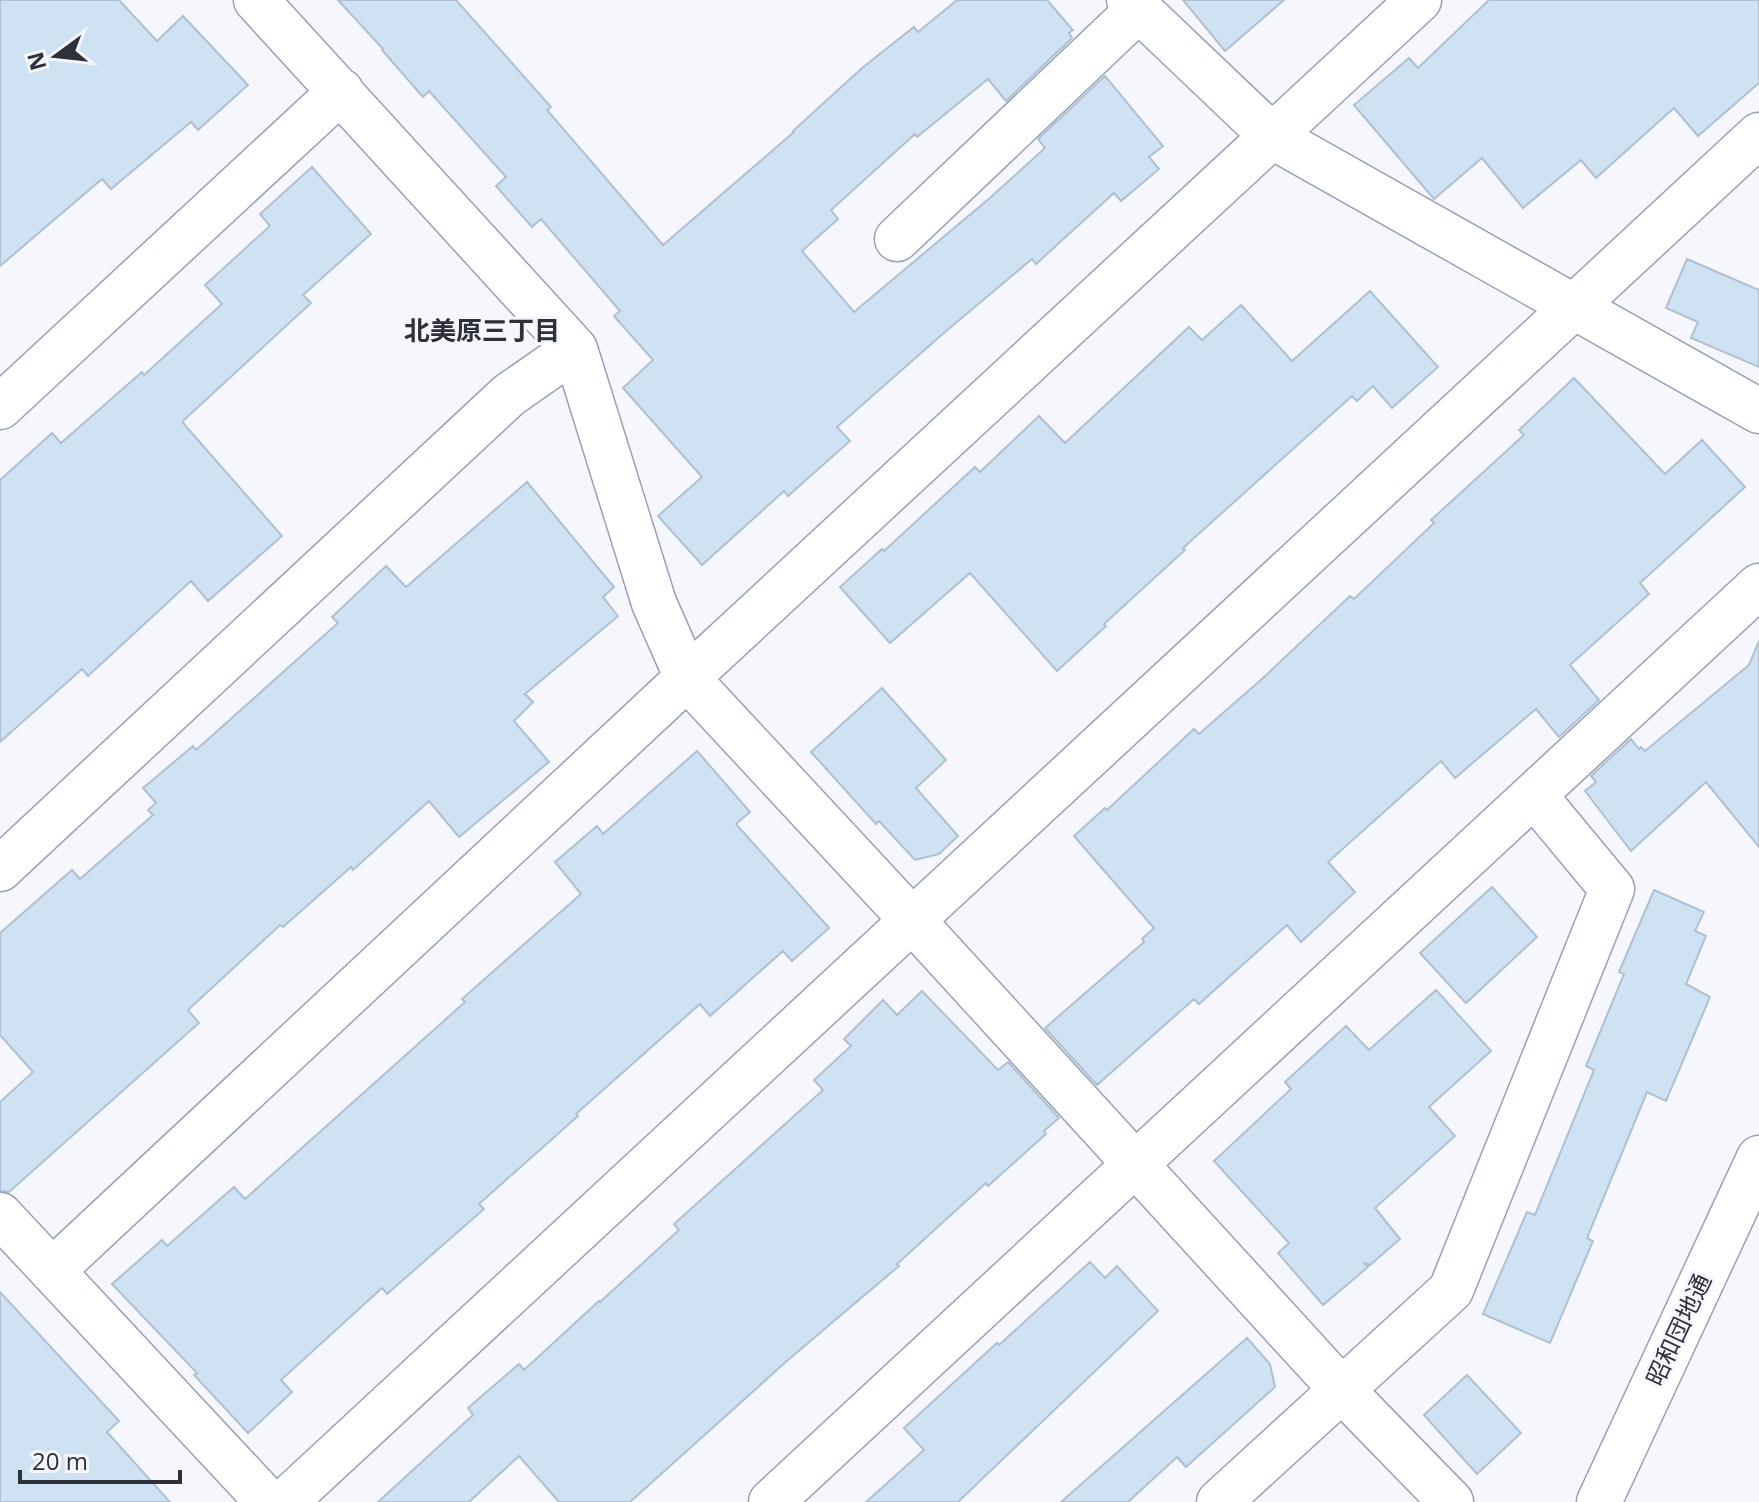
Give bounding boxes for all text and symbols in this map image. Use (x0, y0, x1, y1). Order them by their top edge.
north arrow (16, 16, 96, 96)
text: N (19, 49, 53, 74)
district label: 北美原三丁目 (404, 312, 560, 348)
street label: 昭和団地通 (1637, 1268, 1718, 1391)
scale bar (20, 1434, 180, 1484)
text: 20 m (32, 1444, 88, 1477)

